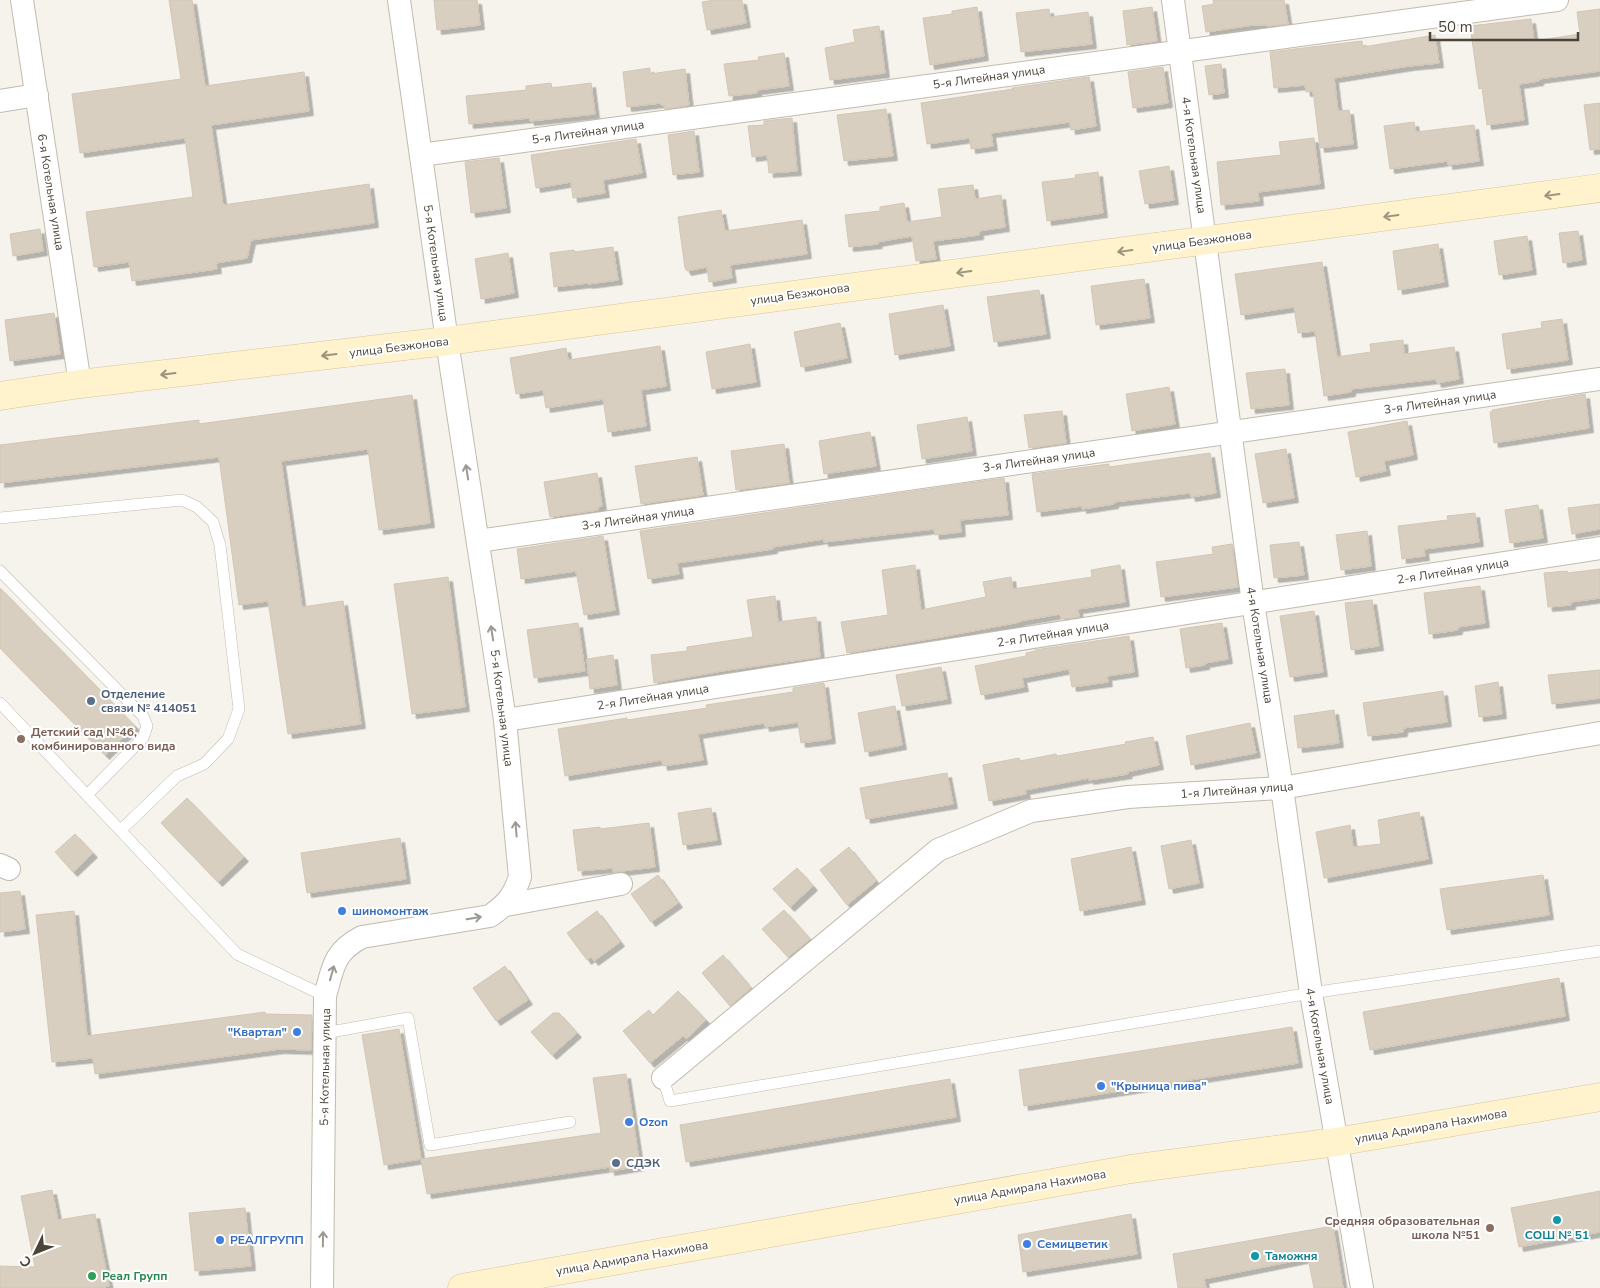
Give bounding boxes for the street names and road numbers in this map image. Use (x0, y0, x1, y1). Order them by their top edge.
street label: 5-я Литейная улица (932, 61, 1046, 93)
street label: 4-я Котельная улица (1178, 95, 1210, 215)
street label: 5-я Литейная улица (531, 116, 645, 148)
street label: 6-я Котельная улица (34, 133, 68, 251)
street label: 5-я Котельная улица (420, 203, 452, 323)
street label: улица Безжонова (1151, 226, 1253, 256)
street label: улица Безжонова (749, 279, 851, 309)
street label: улица Безжонова (348, 333, 450, 361)
street label: 3-я Литейная улица (1383, 386, 1497, 418)
street label: 3-я Литейная улица (982, 444, 1096, 476)
street label: 3-я Литейная улица (581, 502, 695, 534)
street label: 2-я Литейная улица (1396, 554, 1510, 588)
street label: 4-я Котельная улица (1243, 586, 1277, 704)
street label: 2-я Литейная улица (996, 617, 1110, 651)
street label: 5-я Котельная улица (487, 648, 517, 768)
street label: 2-я Литейная улица (596, 680, 710, 714)
street label: 1-я Литейная улица (1180, 778, 1294, 802)
street label: 4-я Котельная улица (1302, 987, 1338, 1105)
street label: 5-я Котельная улица (316, 1008, 334, 1126)
street label: улица Адмирала Нахимова (1354, 1105, 1508, 1147)
street label: улица Адмирала Нахимова (953, 1166, 1107, 1208)
street label: улица Адмирала Нахимова (555, 1237, 709, 1279)

